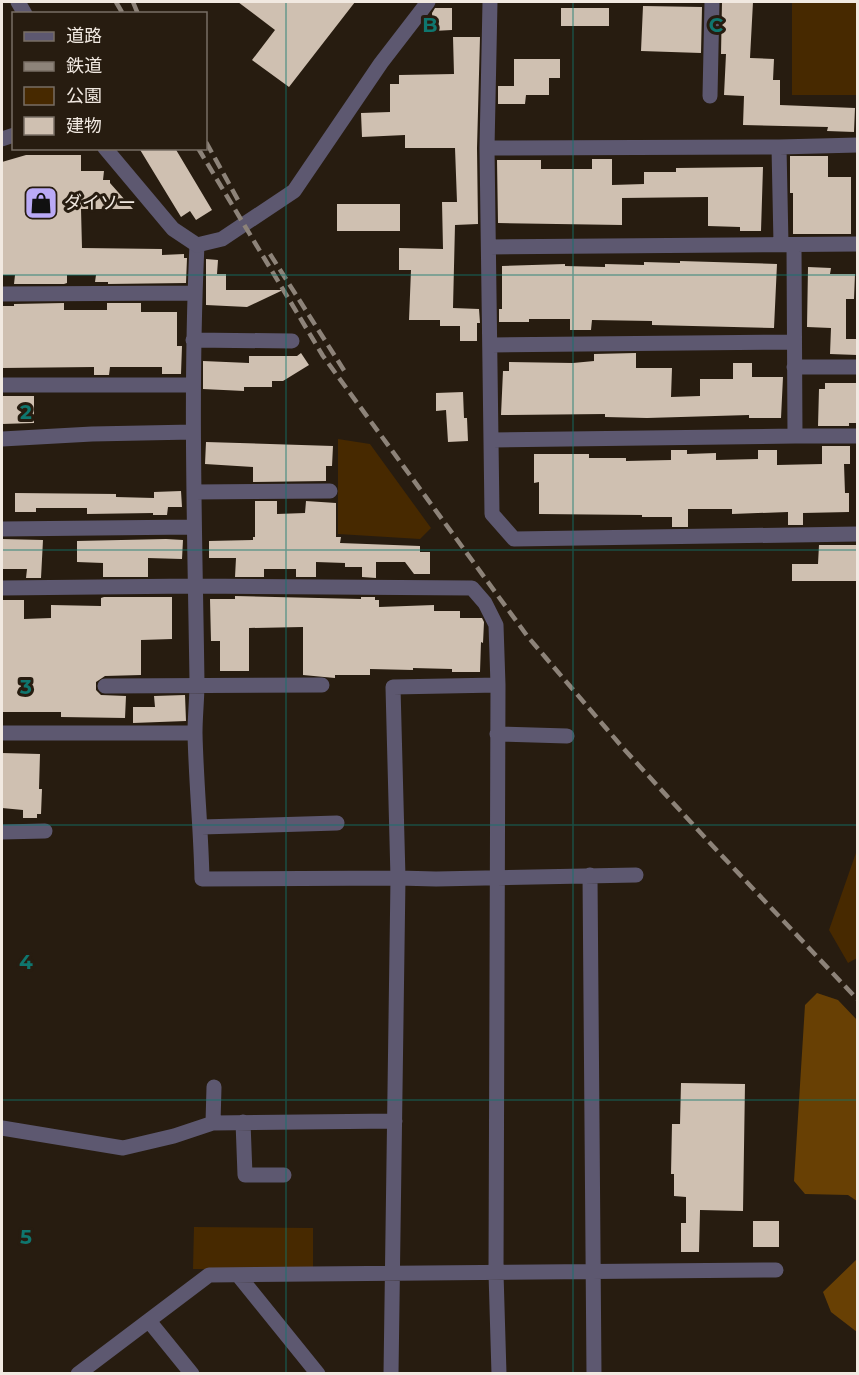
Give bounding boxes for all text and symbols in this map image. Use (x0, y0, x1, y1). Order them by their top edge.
legend (12, 12, 207, 150)
text: B (422, 13, 438, 37)
text: C (709, 13, 724, 37)
text: 道路 (66, 25, 102, 47)
text: 鉄道 (66, 55, 102, 77)
text: 公園 (66, 85, 102, 107)
text: 建物 (66, 115, 102, 137)
shop icon: ダイソー (23, 185, 59, 221)
place label: ダイソー (64, 192, 136, 214)
text: 2 (20, 400, 32, 424)
text: 3 (19, 675, 32, 699)
text: 4 (19, 950, 33, 974)
text: 5 (20, 1225, 32, 1249)

